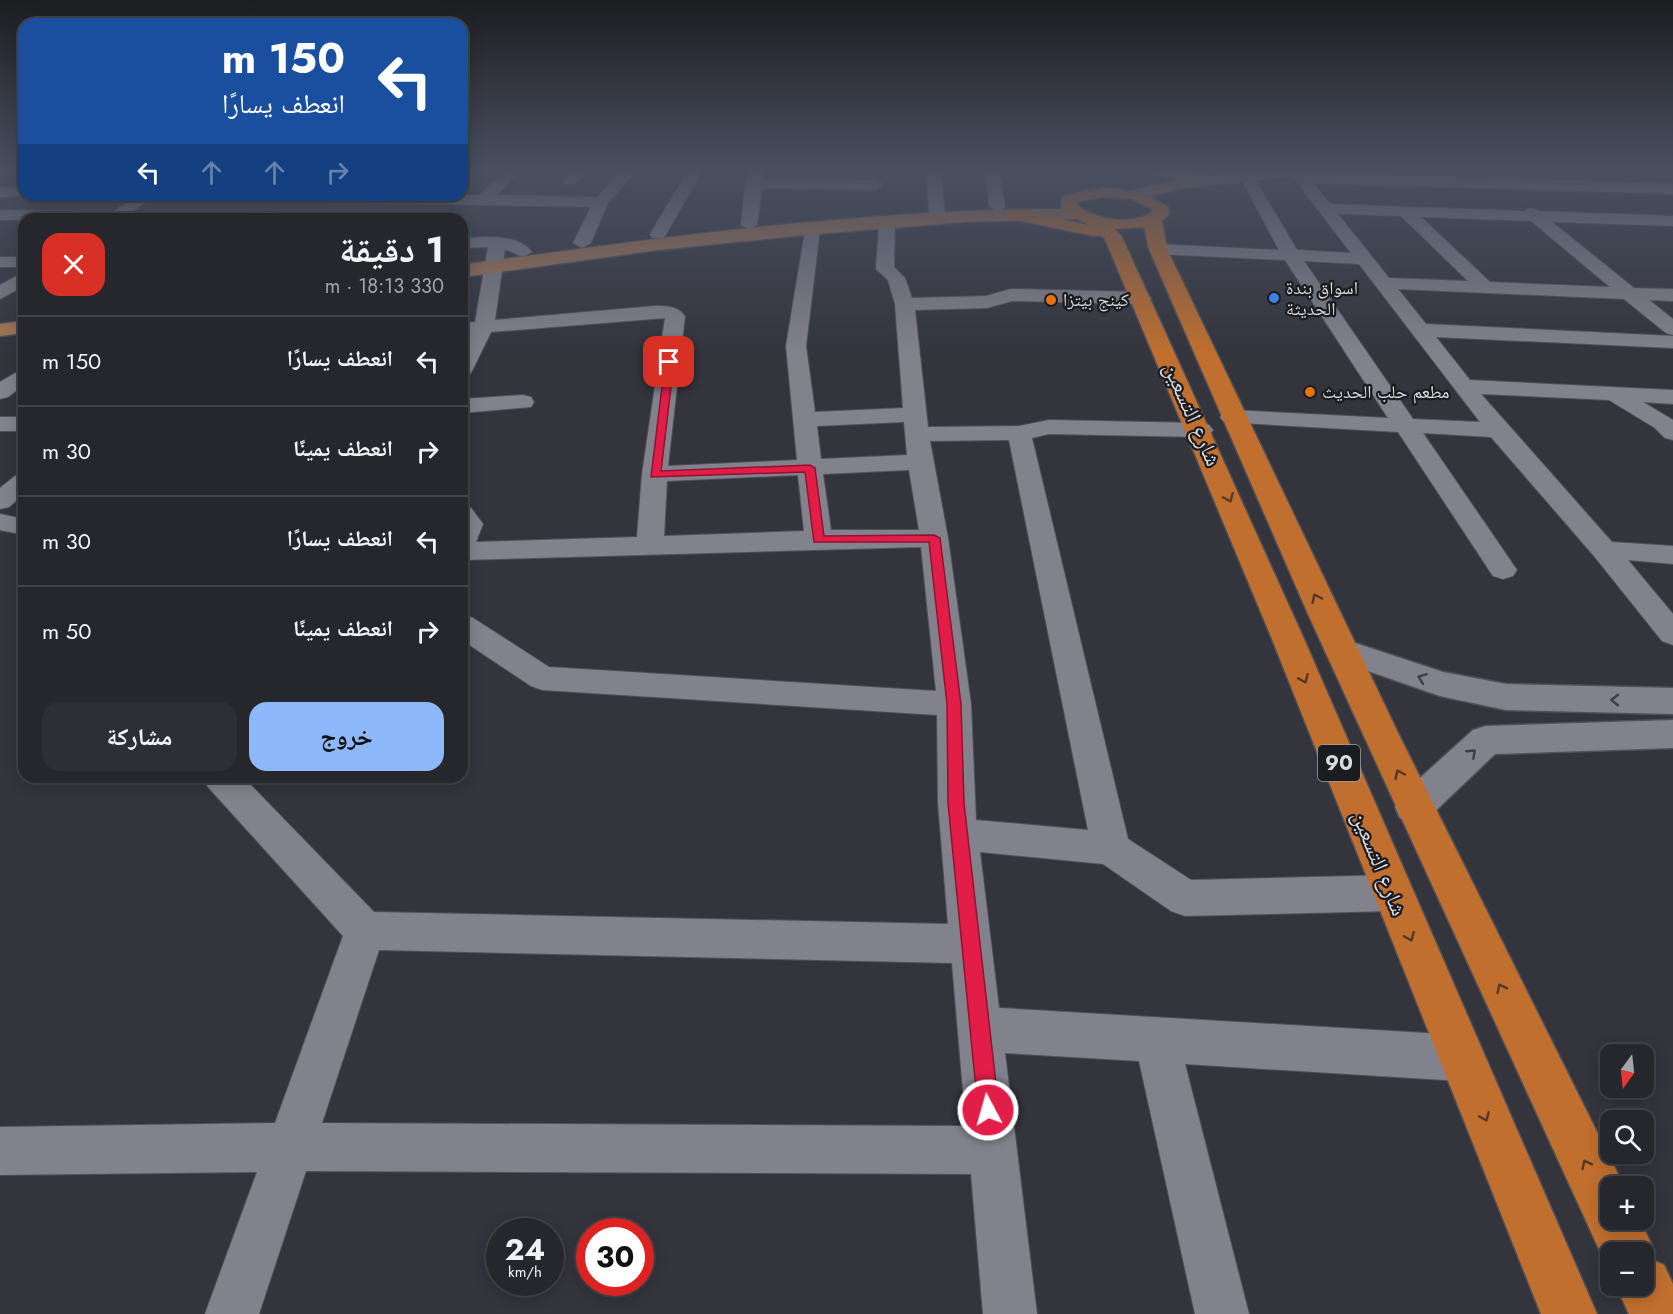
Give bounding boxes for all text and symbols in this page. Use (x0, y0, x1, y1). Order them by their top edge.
text: 150 m (222, 28, 345, 89)
icon: left (366, 42, 444, 120)
text: انعطف يسارًا (222, 84, 345, 123)
icon: left (132, 156, 165, 189)
icon: ahead (195, 156, 228, 189)
icon: ahead (258, 156, 291, 189)
icon: right (321, 156, 354, 189)
text: 1 دقيقة (339, 223, 444, 275)
button: close (42, 233, 105, 296)
text: 330 m · 18:13 (325, 272, 444, 301)
place label: اسواق بندة الحديثة (1286, 275, 1358, 322)
place label: كينج بيتزا (1063, 287, 1130, 313)
marker: اسواق بندة الحديثة (1267, 291, 1281, 305)
marker: كينج بيتزا (1044, 293, 1058, 307)
pin (643, 336, 694, 387)
text: انعطف يسارًا (287, 342, 393, 374)
text: 150 m (42, 345, 101, 377)
icon: left (411, 345, 444, 378)
icon: arrive (652, 345, 685, 378)
street label: شارع التسعين (1156, 357, 1230, 471)
place label: مطعم حلب الحديث (1322, 379, 1449, 405)
marker: مطعم حلب الحديث (1303, 385, 1317, 399)
text: انعطف يمينًا (293, 432, 393, 464)
text: 30 m (42, 435, 91, 467)
icon: right (411, 435, 444, 468)
one-way arrow (1222, 492, 1234, 503)
text: انعطف يسارًا (287, 522, 393, 554)
text: 30 m (42, 525, 91, 557)
icon: left (411, 525, 444, 558)
one-way arrow (1312, 593, 1324, 604)
text: انعطف يمينًا (293, 612, 393, 644)
text: 50 m (42, 615, 91, 647)
icon: right (411, 615, 444, 648)
one-way arrow (1297, 672, 1309, 683)
one-way arrow (1417, 673, 1428, 685)
one-way arrow (1610, 694, 1619, 706)
button: مشاركة (42, 702, 237, 771)
button: خروج (249, 702, 444, 771)
road number: 90 (1318, 745, 1360, 781)
one-way arrow (1465, 749, 1476, 760)
one-way arrow (1394, 770, 1406, 781)
street label: شارع التسعين (1344, 806, 1416, 920)
one-way arrow (1403, 930, 1415, 941)
one-way arrow (1497, 984, 1508, 994)
north arrow (1600, 1044, 1654, 1098)
map controls (1600, 1044, 1654, 1296)
position arrow (956, 1078, 1020, 1142)
one-way arrow (1478, 1110, 1490, 1121)
button: search (1600, 1110, 1654, 1164)
one-way arrow (1581, 1159, 1593, 1170)
button: + (1600, 1176, 1654, 1230)
speed limit sign: 30 (576, 1218, 654, 1296)
text: 24 (505, 1228, 545, 1271)
button: − (1600, 1242, 1654, 1296)
text: km/h (508, 1261, 542, 1283)

